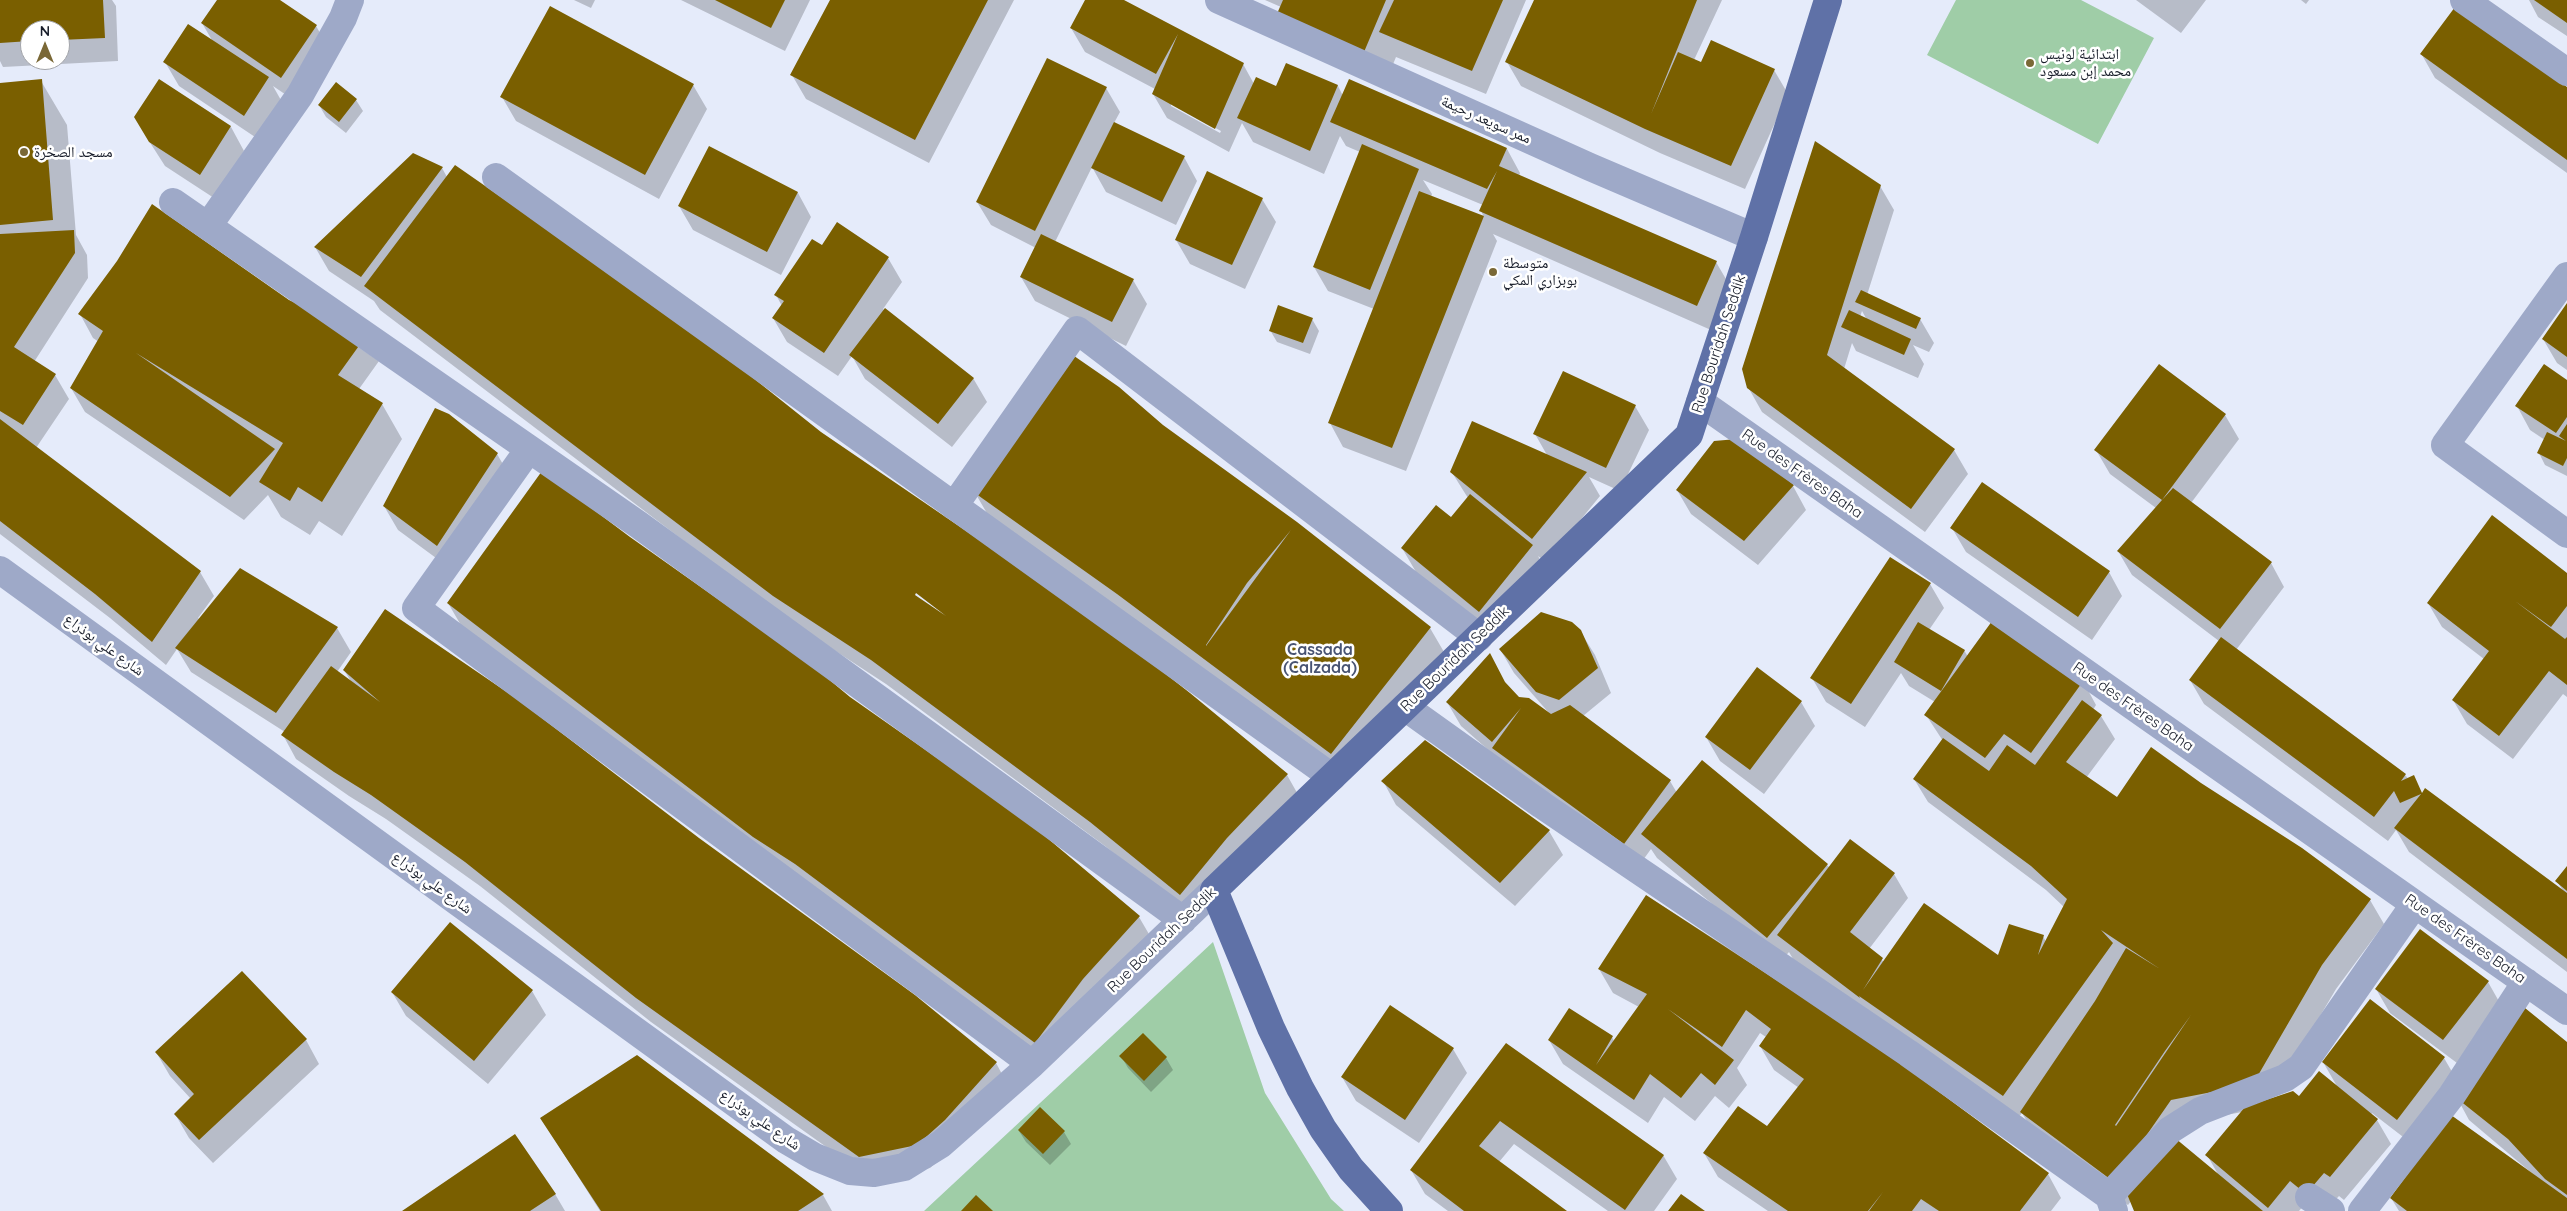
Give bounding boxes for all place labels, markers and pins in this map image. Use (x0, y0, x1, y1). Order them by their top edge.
place label: ابتدائية لونيس محمد إبن مسعود (2040, 45, 2131, 80)
marker: ابتدائية لونيس محمد إبن مسعود (2024, 57, 2036, 69)
place label: مسجد الصخرة (34, 143, 113, 161)
marker: مسجد الصخرة (18, 146, 30, 158)
place label: متوسطة بوبزاري المكي (1503, 254, 1577, 289)
marker: متوسطة بوبزاري المكي (1487, 266, 1499, 278)

